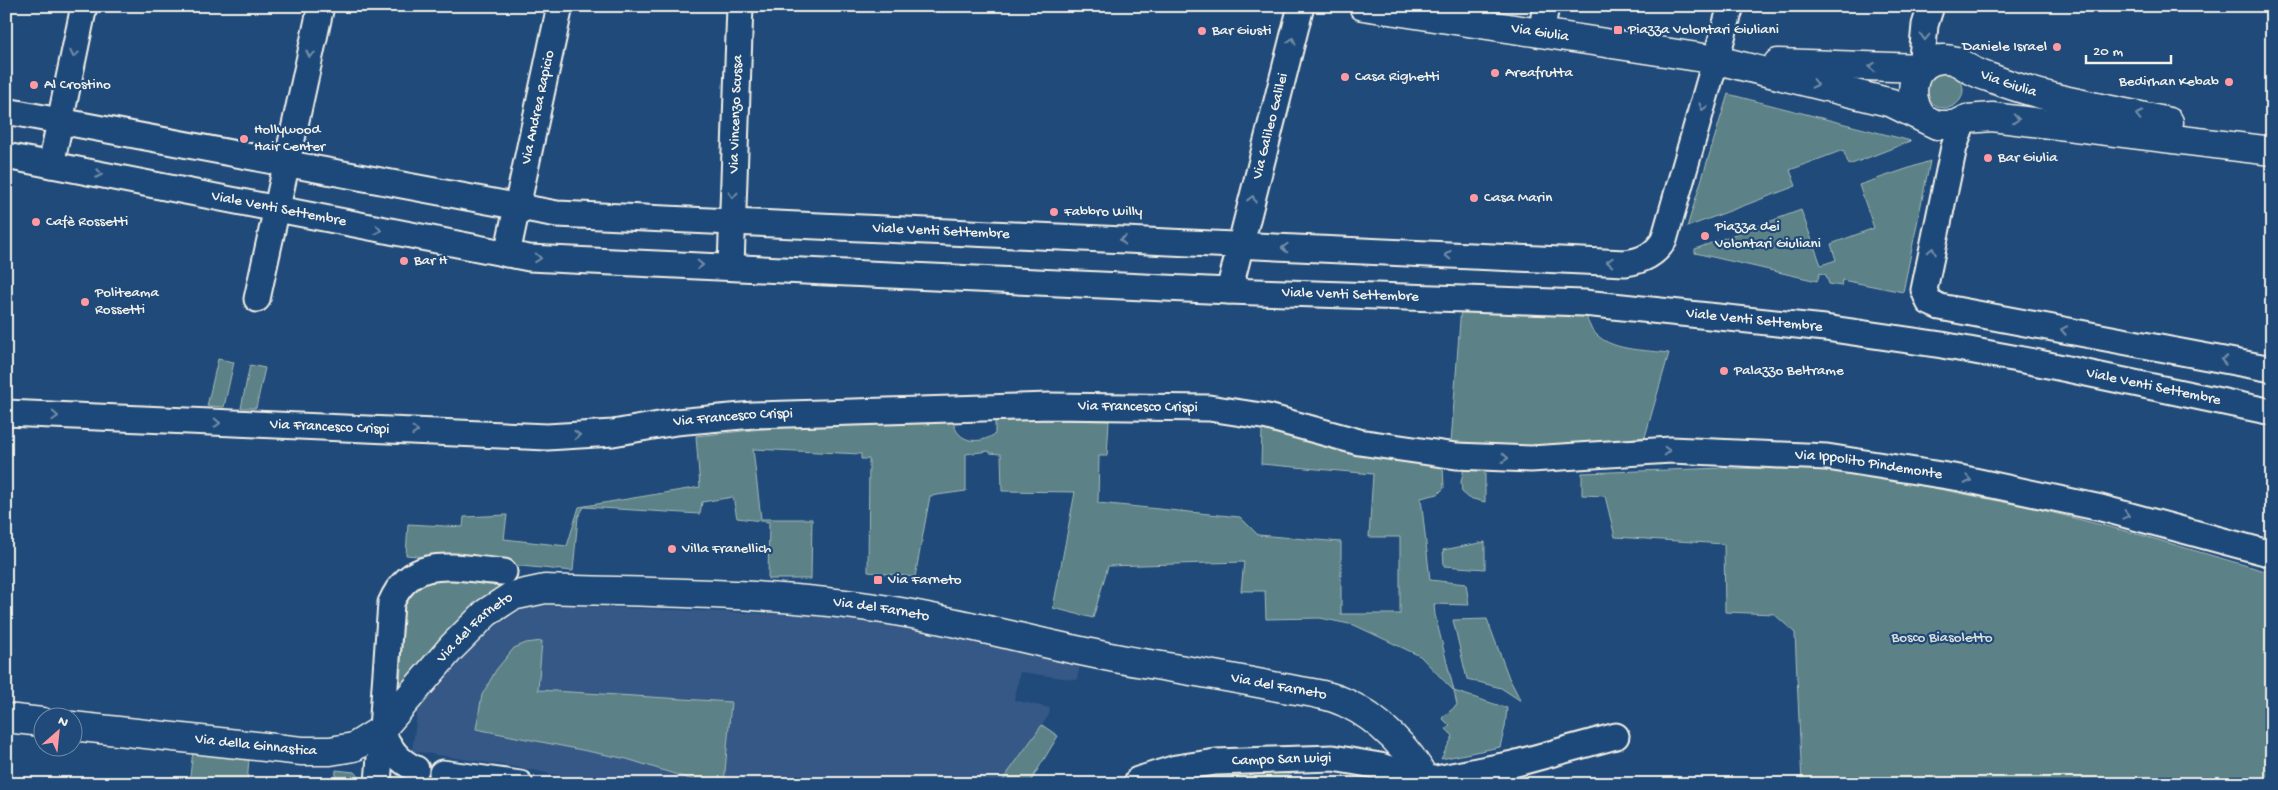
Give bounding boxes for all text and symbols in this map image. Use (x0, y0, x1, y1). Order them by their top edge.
street label: Via Giulia (1509, 20, 1571, 46)
place label: Piazza Volontari Giuliani (1627, 21, 1779, 39)
place label: Bar Giusti (1211, 22, 1272, 40)
marker: Piazza Volontari Giuliani (1612, 24, 1624, 36)
marker: Bar Giusti (1196, 25, 1208, 37)
scale bar (2086, 32, 2170, 64)
one-way arrow (1920, 34, 1930, 41)
one-way arrow (1286, 37, 1297, 46)
place label: Daniele Israel (1961, 38, 2047, 56)
marker: Daniele Israel (2051, 41, 2063, 53)
text: 20 m (2093, 43, 2123, 61)
street label: Via Andrea Rapicio (517, 48, 559, 167)
one-way arrow (306, 49, 316, 58)
one-way arrow (69, 50, 79, 58)
street label: Via Vincenzo Scussa (725, 54, 747, 175)
one-way arrow (1868, 61, 1876, 72)
place label: Areafrutta (1505, 64, 1573, 82)
street label: Via Giulia (1977, 66, 2039, 102)
marker: Areafrutta (1489, 67, 1501, 79)
place label: Casa Righetti (1355, 68, 1440, 86)
street label: Via Galileo Galilei (1248, 71, 1293, 182)
marker: Casa Righetti (1339, 71, 1351, 83)
place label: Bedirhan Kebab (2118, 73, 2219, 91)
place label: Al Crostino (44, 76, 111, 94)
marker: Bedirhan Kebab (2223, 76, 2235, 88)
one-way arrow (1811, 78, 1820, 89)
marker: Al Crostino (28, 79, 40, 91)
one-way arrow (1698, 102, 1709, 111)
one-way arrow (2135, 110, 2143, 121)
one-way arrow (2012, 113, 2020, 124)
place label: Hollywood Hair Center (254, 121, 327, 156)
marker: Hollywood Hair Center (238, 133, 250, 145)
place label: Bar Giulia (1997, 149, 2058, 167)
marker: Bar Giulia (1982, 152, 1994, 164)
one-way arrow (94, 169, 103, 179)
street label: Viale Venti Settembre (209, 187, 348, 231)
place label: Casa Marin (1484, 189, 1552, 207)
one-way arrow (728, 191, 739, 199)
marker: Casa Marin (1468, 192, 1480, 204)
one-way arrow (1246, 194, 1257, 203)
place label: Fabbro Willy (1063, 203, 1143, 221)
marker: Fabbro Willy (1048, 206, 1060, 218)
place label: Cafè Rossetti (46, 213, 128, 231)
marker: Cafè Rossetti (30, 216, 42, 228)
place label: Piazza dei Volontari Giuliani (1714, 218, 1821, 253)
street label: Viale Venti Settembre (871, 219, 1010, 244)
one-way arrow (374, 224, 383, 234)
marker: Piazza dei Volontari Giuliani (1699, 230, 1711, 242)
one-way arrow (1119, 235, 1127, 246)
one-way arrow (1281, 243, 1289, 253)
one-way arrow (1926, 247, 1937, 256)
one-way arrow (1443, 250, 1451, 260)
place label: Bar H (413, 252, 448, 270)
one-way arrow (534, 253, 542, 264)
marker: Bar H (398, 255, 410, 267)
one-way arrow (1606, 257, 1614, 267)
one-way arrow (697, 259, 705, 270)
place label: Politeama Rossetti (94, 284, 159, 319)
street label: Viale Venti Settembre (1280, 284, 1419, 306)
marker: Politeama Rossetti (79, 296, 91, 308)
street label: Viale Venti Settembre (1684, 305, 1824, 337)
one-way arrow (2060, 325, 2069, 336)
one-way arrow (2219, 356, 2228, 366)
place label: Palazzo Beltrame (1733, 362, 1844, 380)
street label: Viale Venti Settembre (2084, 364, 2223, 410)
marker: Palazzo Beltrame (1718, 365, 1730, 377)
street label: Via Francesco Crispi (1077, 397, 1198, 417)
street label: Via Francesco Crispi (672, 405, 793, 431)
one-way arrow (51, 410, 59, 421)
street label: Via Francesco Crispi (268, 416, 390, 439)
one-way arrow (214, 417, 222, 428)
one-way arrow (411, 426, 419, 436)
one-way arrow (573, 430, 581, 441)
one-way arrow (1664, 446, 1671, 456)
street label: Via Ippolito Pindemonte (1794, 447, 1944, 484)
one-way arrow (1501, 453, 1509, 463)
one-way arrow (1963, 474, 1972, 484)
one-way arrow (2122, 509, 2130, 519)
place label: Villa Franellich (681, 540, 771, 558)
marker: Villa Franellich (666, 543, 678, 555)
place label: Via Farneto (887, 571, 962, 589)
marker: Via Farneto (872, 574, 884, 586)
street label: Via del Farneto (433, 589, 517, 668)
street label: Via del Farneto (831, 594, 931, 626)
park label: Bosco Biasoletto (1890, 629, 1993, 647)
street label: Via del Farneto (1228, 669, 1329, 705)
north arrow (32, 708, 82, 758)
text: N (55, 713, 71, 732)
street label: Via della Ginnastica (193, 730, 317, 760)
street label: Campo San Luigi (1232, 749, 1332, 770)

